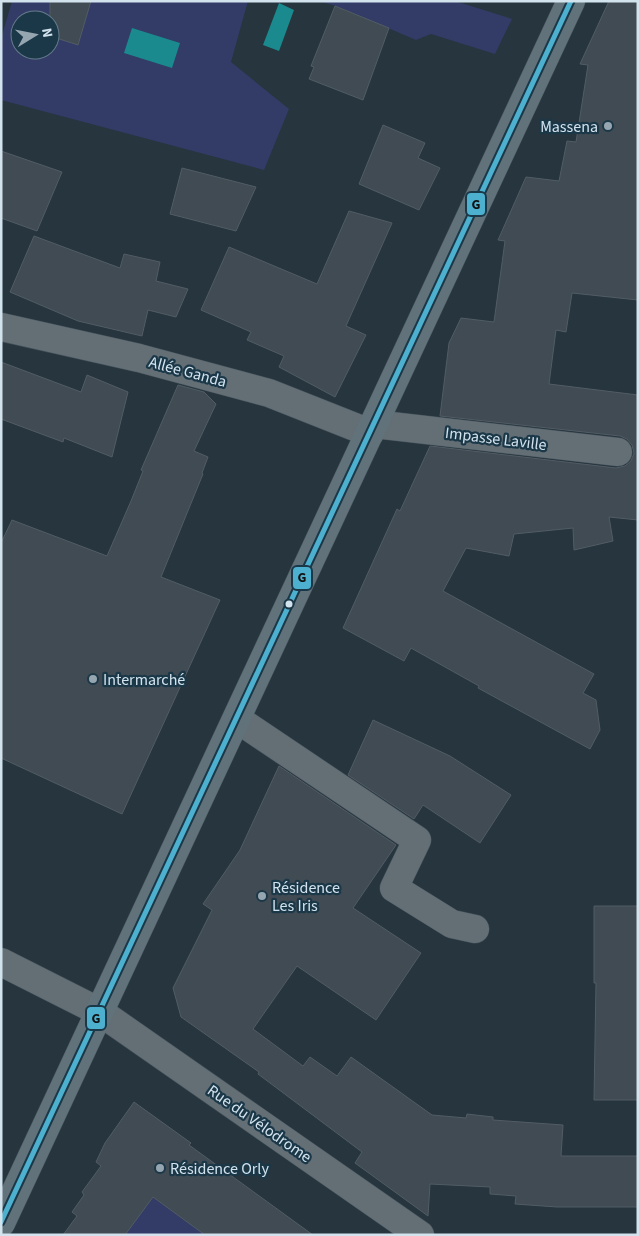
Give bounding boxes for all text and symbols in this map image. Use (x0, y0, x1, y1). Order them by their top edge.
north arrow (10, 10, 60, 60)
text: N (36, 27, 57, 39)
place label: Massena (540, 116, 598, 138)
marker: Massena (602, 120, 614, 132)
line badge: G (466, 192, 486, 216)
text: G (472, 195, 481, 215)
street label: Allée Ganda (146, 351, 229, 393)
street label: Impasse Laville (444, 422, 548, 456)
line badge: G (292, 566, 312, 590)
text: G (298, 568, 307, 588)
unlabelled marker (284, 599, 294, 609)
place label: Intermarché (103, 669, 185, 691)
marker: Intermarché (87, 673, 99, 685)
place label: Résidence Les Iris (272, 877, 340, 917)
marker: Résidence Les Iris (256, 890, 268, 902)
line badge: G (86, 1006, 106, 1030)
text: G (92, 1009, 101, 1029)
street label: Rue du Vélodrome (203, 1080, 316, 1168)
place label: Résidence Orly (170, 1158, 269, 1180)
marker: Résidence Orly (154, 1162, 166, 1174)

